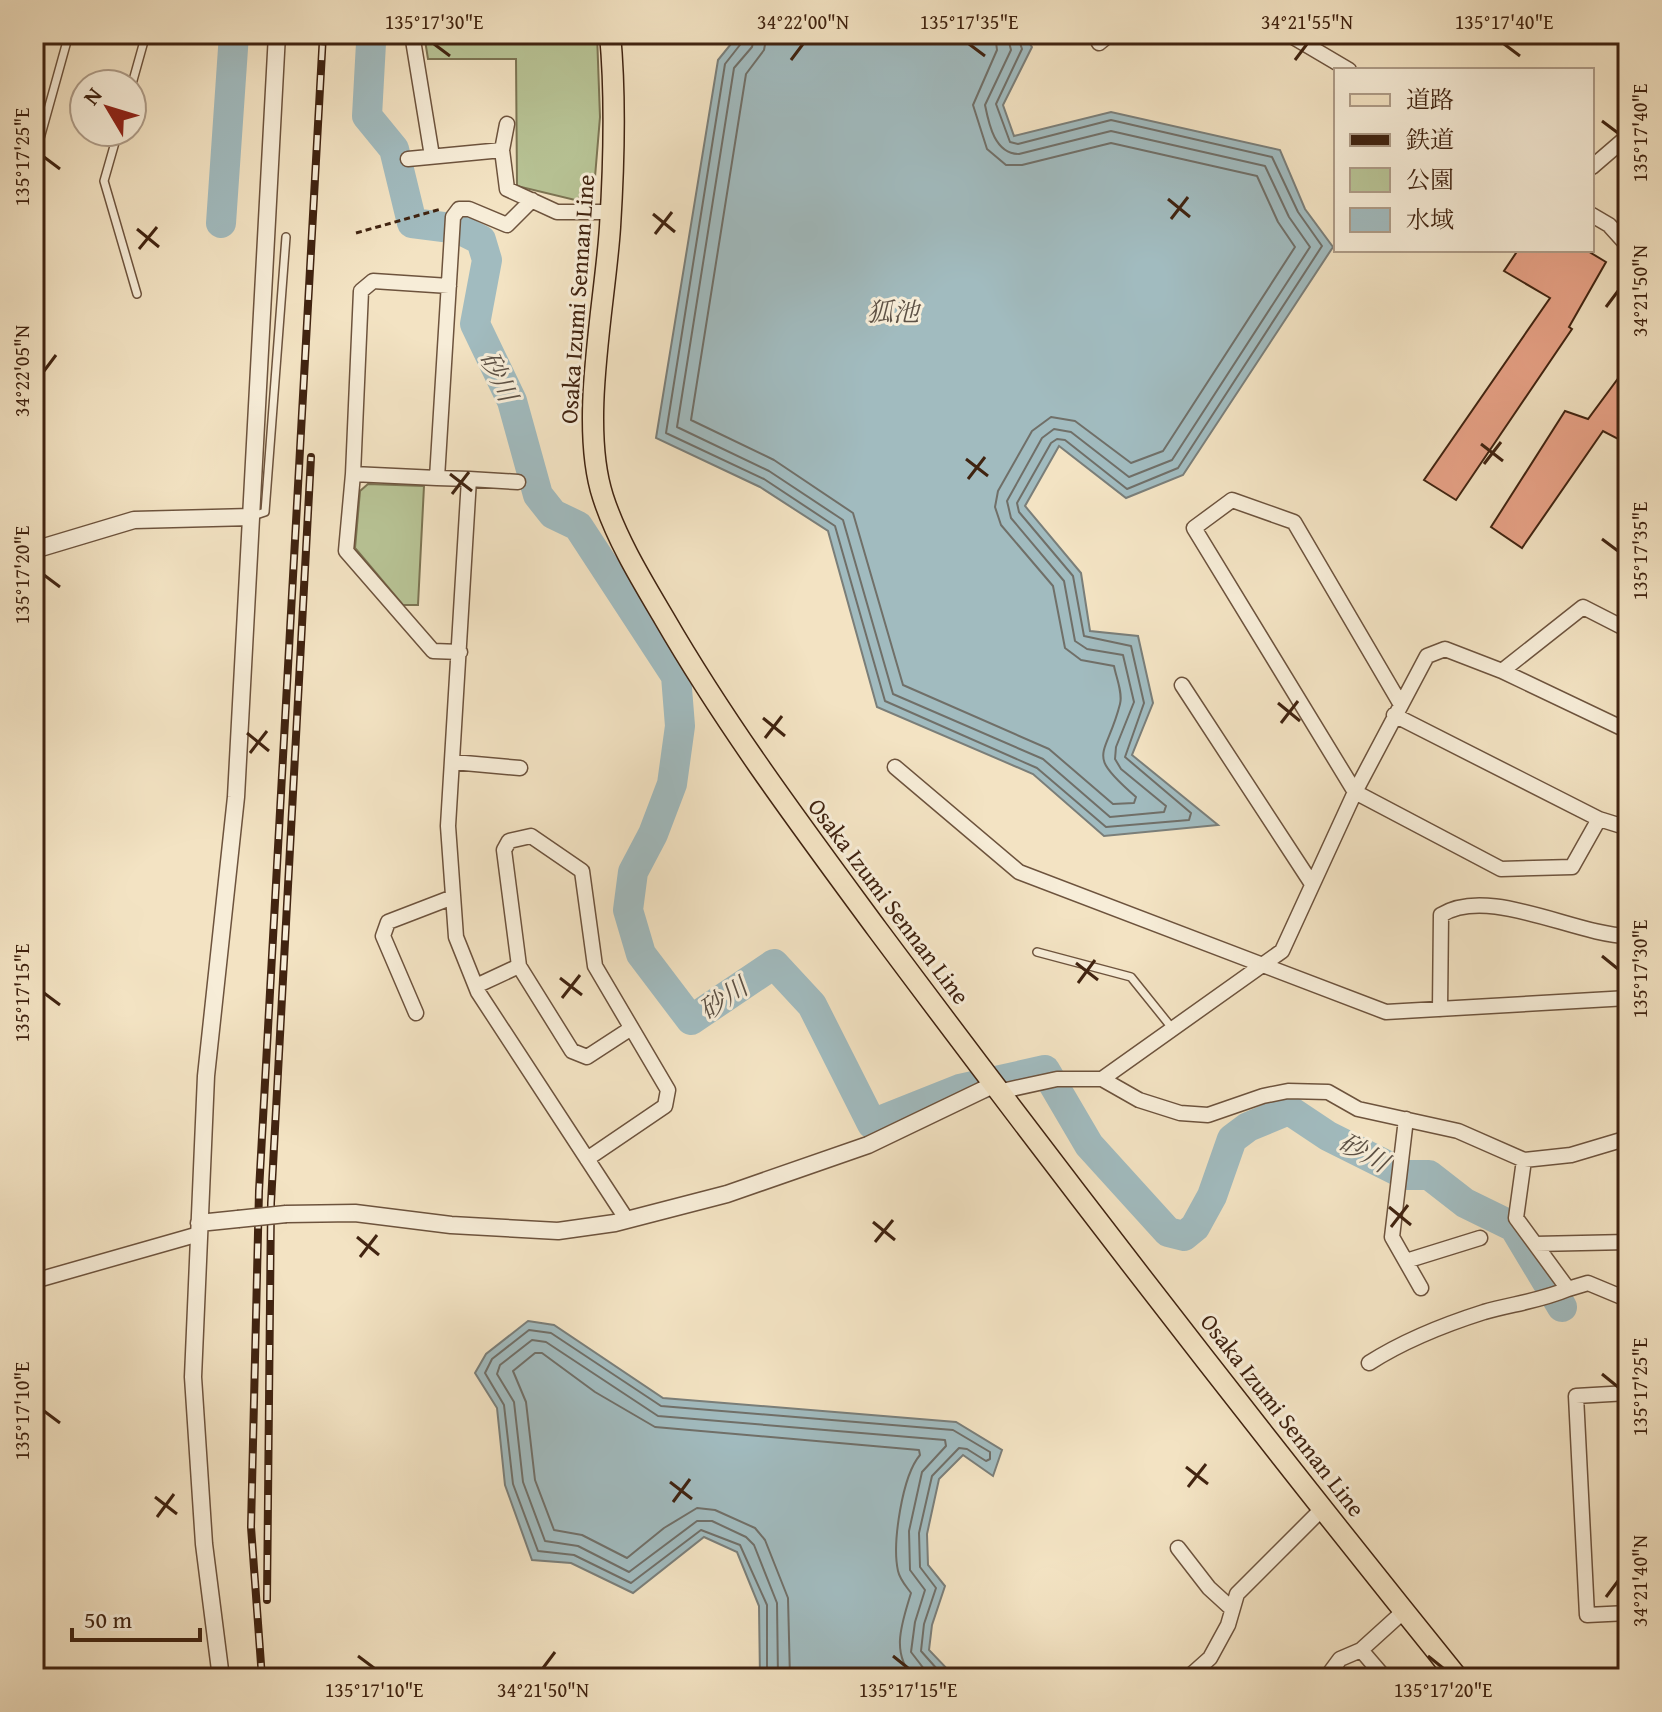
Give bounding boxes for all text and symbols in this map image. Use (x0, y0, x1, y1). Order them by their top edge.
text: 135°17'30"E (385, 7, 483, 36)
text: 34°22'00"N (757, 7, 849, 36)
text: 135°17'35"E (920, 7, 1018, 36)
text: 34°21'55"N (1261, 7, 1353, 36)
text: 135°17'40"E (1455, 7, 1553, 36)
north arrow (68, 68, 148, 148)
legend (1334, 68, 1594, 252)
text: N (75, 80, 110, 111)
text: 道路 (1406, 82, 1454, 117)
text: 135°17'40"E (1625, 84, 1654, 182)
text: 135°17'25"E (7, 108, 36, 206)
text: 鉄道 (1406, 122, 1454, 157)
text: 公園 (1406, 162, 1454, 197)
street label: Osaka Izumi Sennan Line (551, 173, 603, 425)
text: 水域 (1406, 202, 1454, 237)
text: 34°21'50"N (1625, 245, 1654, 337)
water label: 狐池 (867, 292, 922, 331)
text: 34°22'05"N (7, 325, 36, 417)
water label: 砂川 (470, 344, 529, 411)
text: 135°17'35"E (1625, 502, 1654, 600)
text: 135°17'20"E (7, 526, 36, 624)
street label: Osaka Izumi Sennan Line (800, 791, 978, 1011)
text: 135°17'30"E (1625, 920, 1654, 1018)
text: 135°17'15"E (7, 944, 36, 1042)
water label: 砂川 (691, 966, 758, 1029)
water label: 砂川 (1332, 1122, 1399, 1183)
street label: Osaka Izumi Sennan Line (1192, 1306, 1374, 1524)
text: 135°17'25"E (1625, 1338, 1654, 1436)
text: 135°17'10"E (7, 1362, 36, 1460)
text: 34°21'40"N (1625, 1535, 1654, 1627)
scale bar (72, 1592, 200, 1642)
text: 50 m (84, 1602, 132, 1637)
text: 135°17'10"E (325, 1675, 423, 1704)
text: 34°21'50"N (497, 1675, 589, 1704)
text: 135°17'15"E (859, 1675, 957, 1704)
text: 135°17'20"E (1394, 1675, 1492, 1704)

